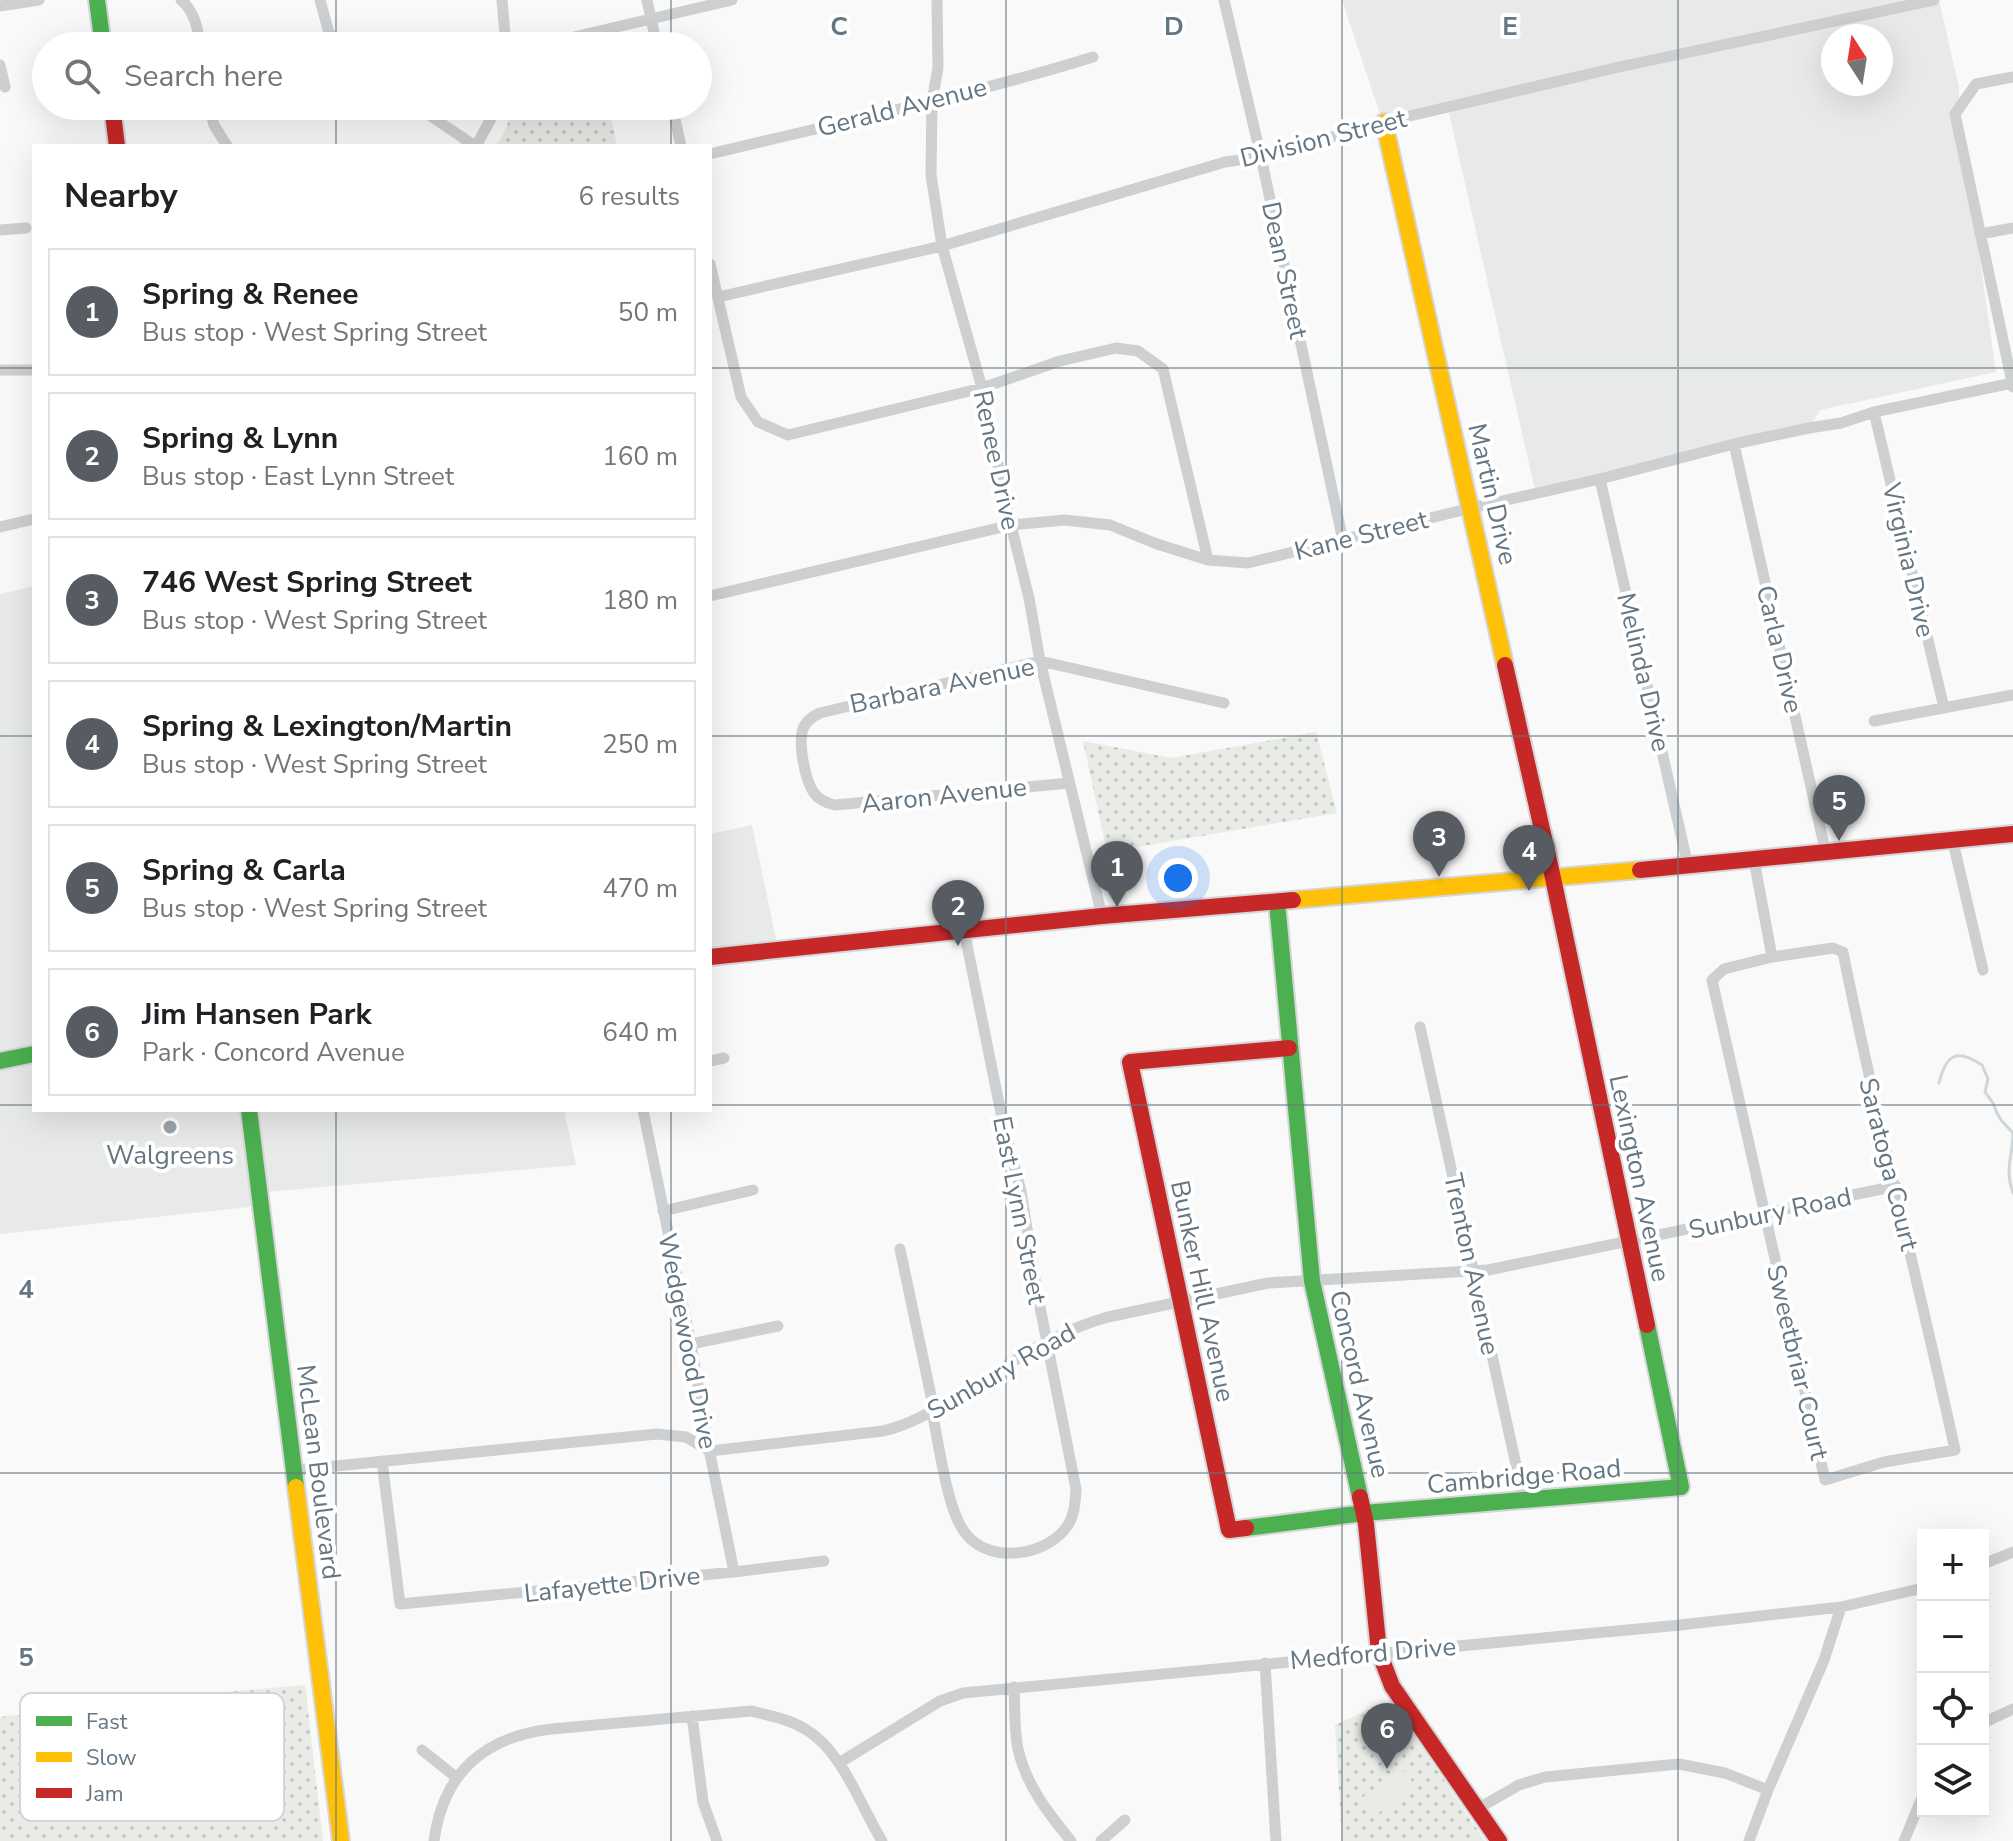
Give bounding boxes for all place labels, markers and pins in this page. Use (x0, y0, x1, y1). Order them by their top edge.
pin: 5 (1813, 775, 1865, 841)
pin: 3 (1413, 811, 1465, 877)
pin: 4 (1503, 825, 1555, 891)
pin: 1 (1091, 841, 1143, 907)
pin: 2 (932, 880, 984, 946)
marker: Walgreens (161, 1118, 179, 1136)
place label: Walgreens (106, 1138, 234, 1173)
pin: 6 (1361, 1703, 1413, 1769)

